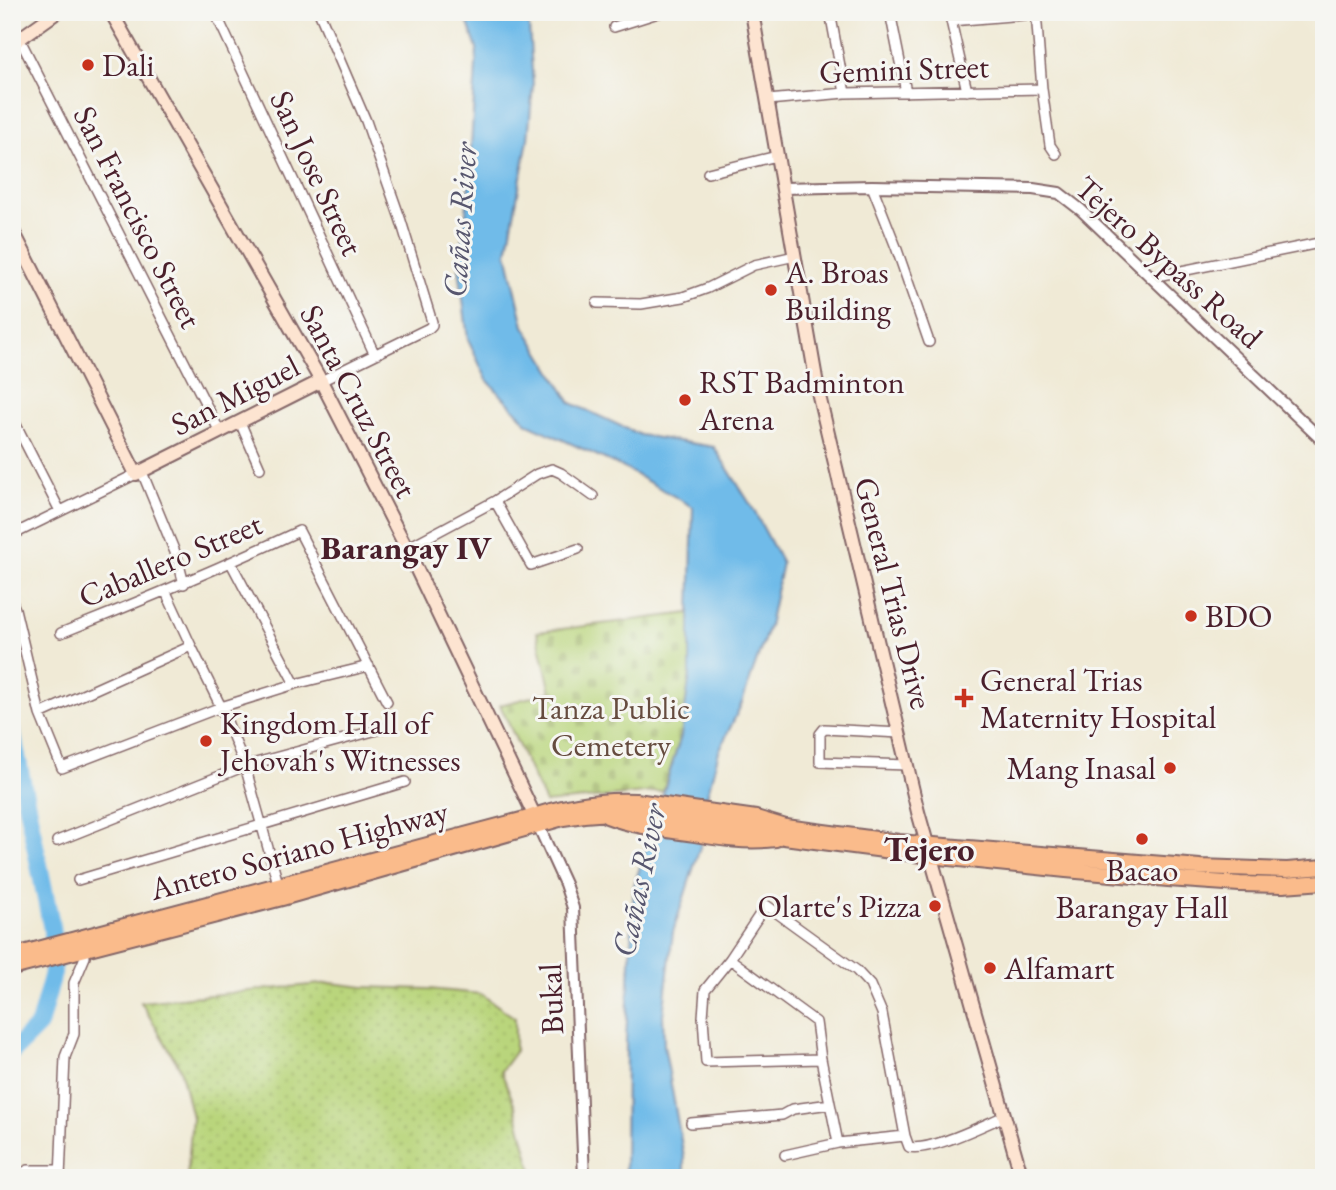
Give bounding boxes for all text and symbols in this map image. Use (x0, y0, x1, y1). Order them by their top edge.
place label: Dali (102, 44, 155, 86)
street label: Gemini Street (818, 45, 990, 93)
marker: Dali (80, 57, 96, 73)
street label: San Jose Street (261, 84, 373, 262)
street label: San Francisco Street (64, 99, 212, 335)
water label: Cañas River (433, 140, 486, 299)
street label: Tejero Bypass Road (1066, 167, 1272, 358)
place label: A. Broas Building (784, 251, 892, 330)
marker: A. Broas Building (763, 282, 779, 298)
street label: Santa Cruz Street (291, 297, 427, 505)
street label: San Miguel (164, 345, 307, 445)
place label: RST Badminton Arena (698, 361, 905, 440)
marker: RST Badminton Arena (677, 392, 693, 408)
street label: General Trias Drive (845, 473, 943, 713)
street label: Caballero Street (72, 503, 268, 617)
district label: Barangay IV (321, 526, 492, 569)
place label: BDO (1205, 595, 1272, 637)
marker: BDO (1183, 608, 1199, 624)
place label: General Trias Maternity Hospital (980, 659, 1217, 738)
park label: Tanza Public Cemetery (532, 687, 690, 766)
marker: General Trias Maternity Hospital (954, 688, 974, 708)
place label: Kingdom Hall of Jehovah's Witnesses (217, 702, 461, 781)
marker: Kingdom Hall of Jehovah's Witnesses (198, 733, 214, 749)
place label: Mang Inasal (1006, 747, 1156, 789)
marker: Mang Inasal (1162, 760, 1178, 776)
street label: Antero Soriano Highway (144, 790, 454, 910)
water label: Cañas River (601, 798, 676, 961)
district label: Tejero (883, 826, 975, 871)
marker: Bacao Barangay Hall (1134, 831, 1150, 847)
place label: Bacao Barangay Hall (1056, 849, 1229, 928)
place label: Olarte's Pizza (757, 885, 921, 927)
marker: Olarte's Pizza (927, 898, 943, 914)
place label: Alfamart (1003, 947, 1114, 989)
marker: Alfamart (982, 960, 998, 976)
street label: Bukal (529, 962, 573, 1035)

